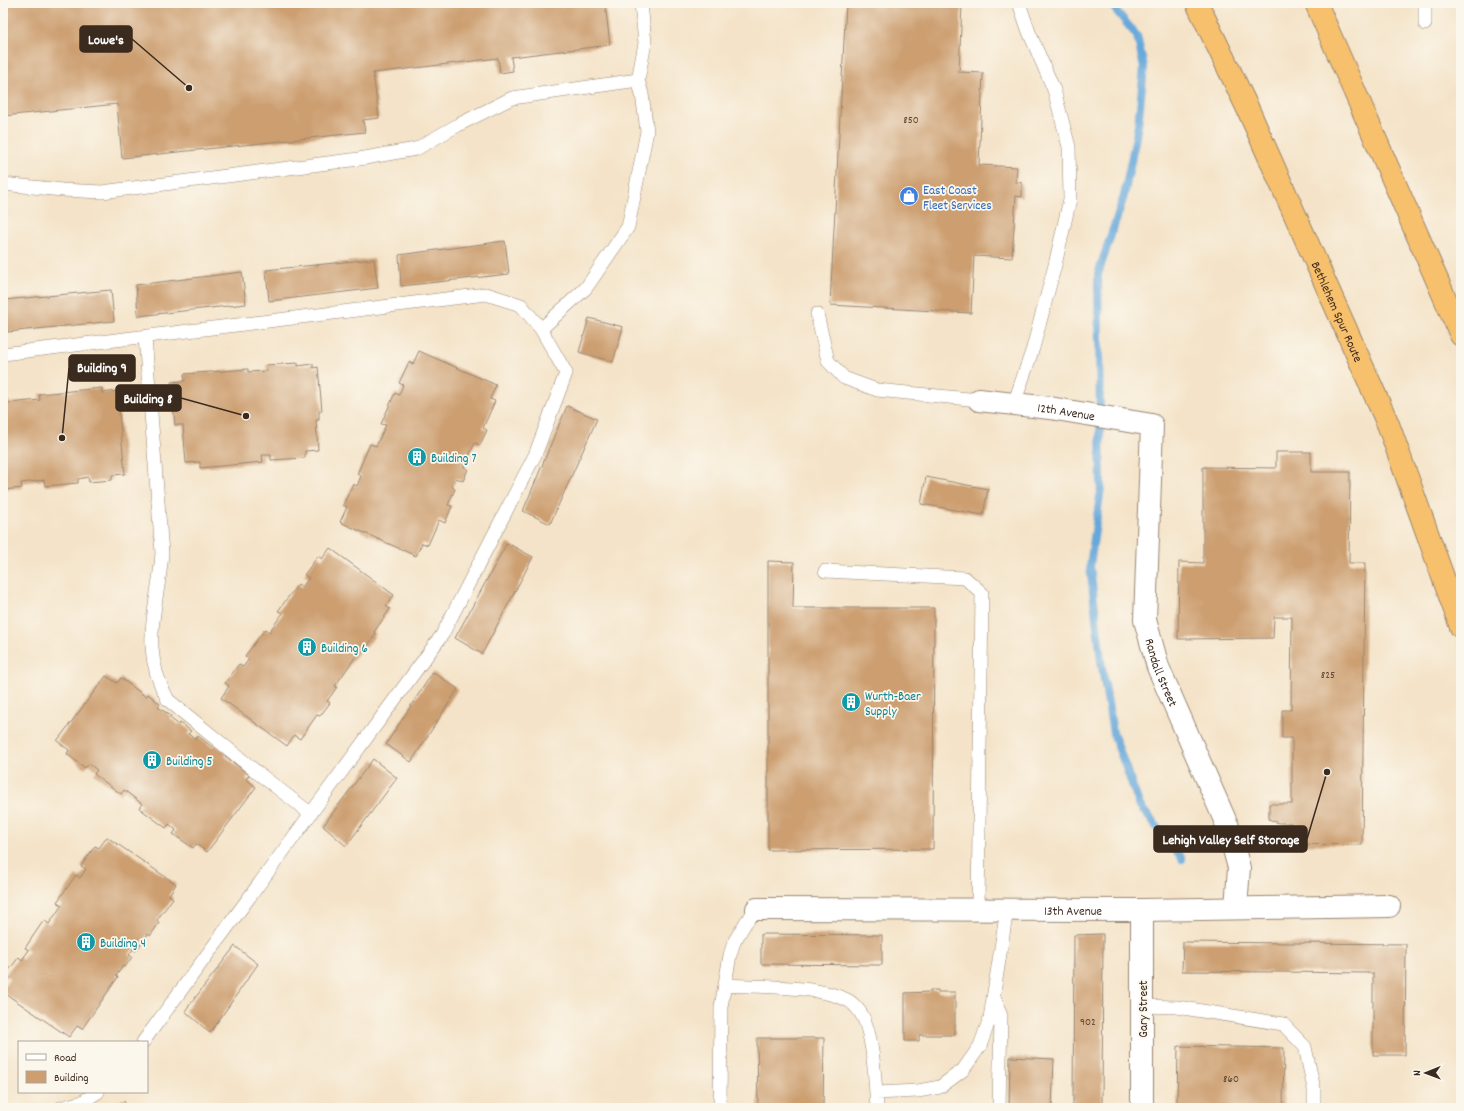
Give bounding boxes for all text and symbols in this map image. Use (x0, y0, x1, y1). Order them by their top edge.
callout: Lowe's (80, 26, 132, 52)
text: Lowe's (88, 31, 124, 51)
house number: 850 (903, 113, 919, 129)
place label: East Coast Fleet Services (923, 182, 992, 216)
shop icon: East Coast Fleet Services (898, 185, 920, 207)
street label: Bethlehem Spur Route (1305, 259, 1366, 366)
callout: Building 9 (69, 355, 135, 381)
text: Building 9 (77, 359, 127, 379)
callout: Building 8 (116, 385, 181, 411)
text: Building 8 (123, 390, 173, 410)
street label: 12th Avenue (1036, 400, 1096, 427)
building icon: Building 7 (406, 446, 428, 468)
place label: Building 7 (431, 450, 476, 469)
building icon: Building 6 (296, 636, 318, 658)
street label: Randall Street (1139, 637, 1181, 710)
place label: Building 6 (321, 640, 368, 659)
house number: 825 (1321, 668, 1335, 684)
place label: Wurth-Baer Supply (865, 688, 921, 722)
building icon: Wurth-Baer Supply (840, 691, 862, 713)
building icon: Building 5 (141, 749, 163, 771)
place label: Building 5 (166, 753, 212, 772)
callout: Lehigh Valley Self Storage (1154, 826, 1307, 852)
text: Lehigh Valley Self Storage (1162, 831, 1300, 851)
street label: 13th Avenue (1044, 903, 1102, 922)
building icon: Building 4 (75, 931, 97, 953)
place label: Building 4 (100, 935, 146, 954)
street label: Gary Street (1135, 980, 1154, 1038)
house number: 902 (1080, 1015, 1096, 1031)
legend (18, 1041, 148, 1093)
text: Road (54, 1050, 76, 1067)
north arrow (1406, 1053, 1446, 1093)
text: Building (54, 1070, 89, 1087)
text: N (1410, 1070, 1426, 1076)
house number: 860 (1223, 1072, 1239, 1088)

